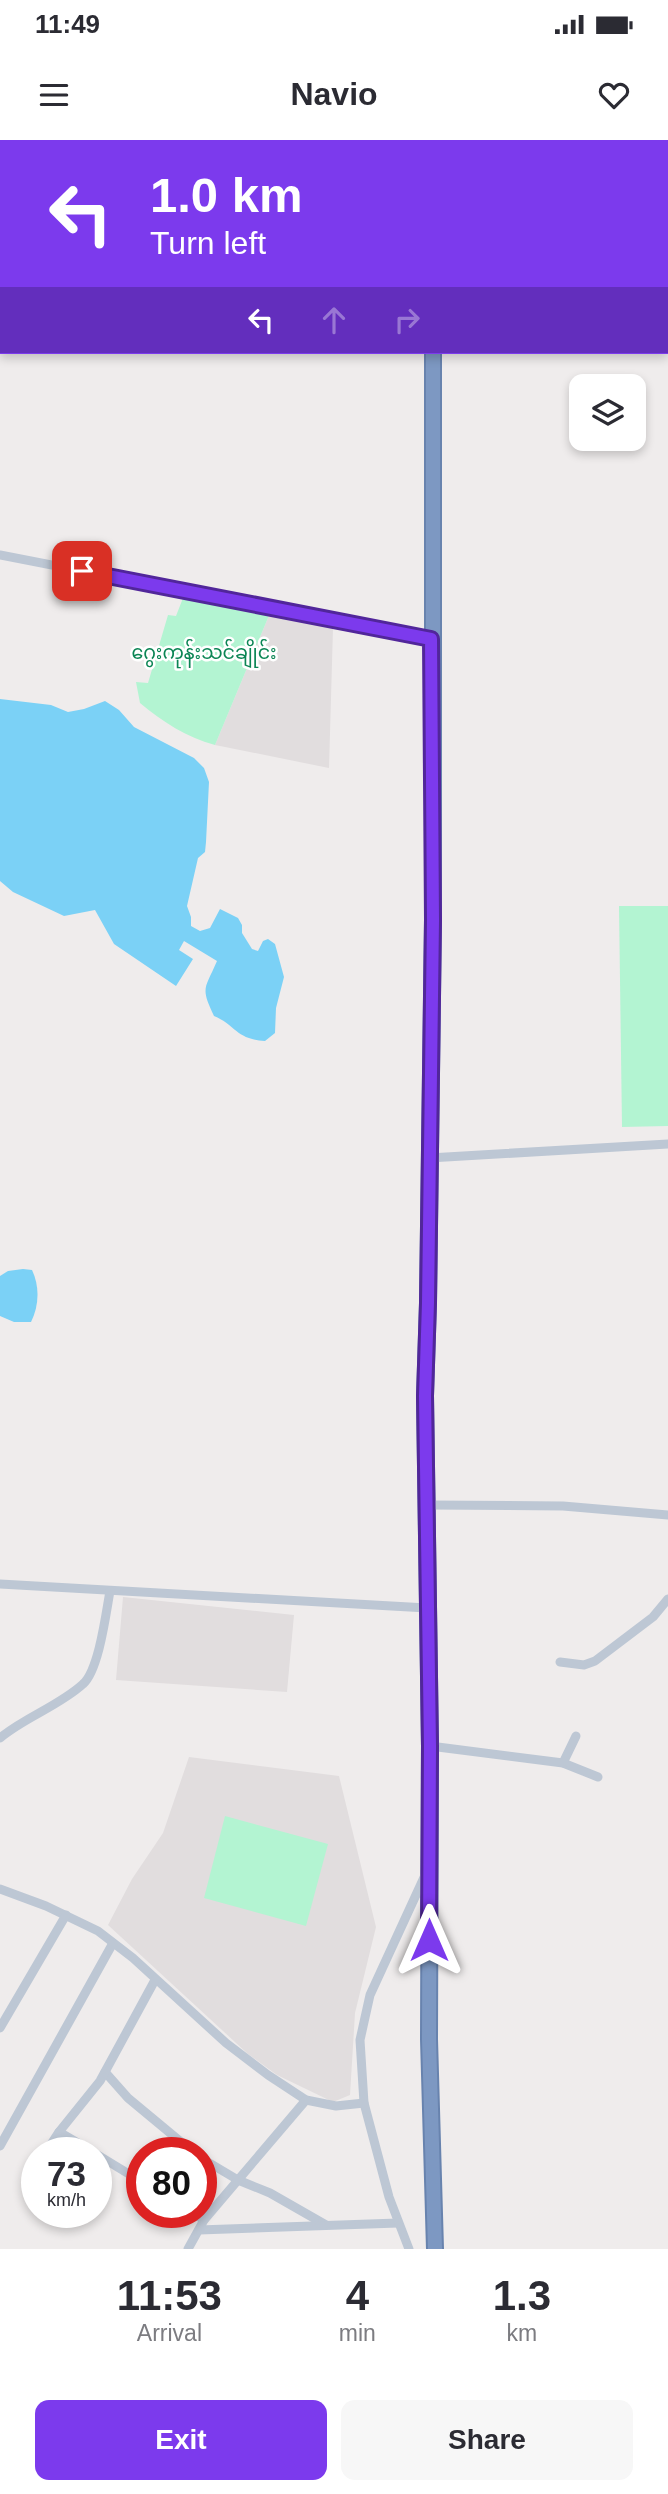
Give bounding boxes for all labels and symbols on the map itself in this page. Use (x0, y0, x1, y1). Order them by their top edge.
pin (52, 541, 112, 601)
park label: ဂွေးကုန်းသင်ချိုင်း (131, 638, 277, 669)
position arrow (392, 1903, 466, 1977)
speed limit sign: 80 (126, 2137, 217, 2228)

